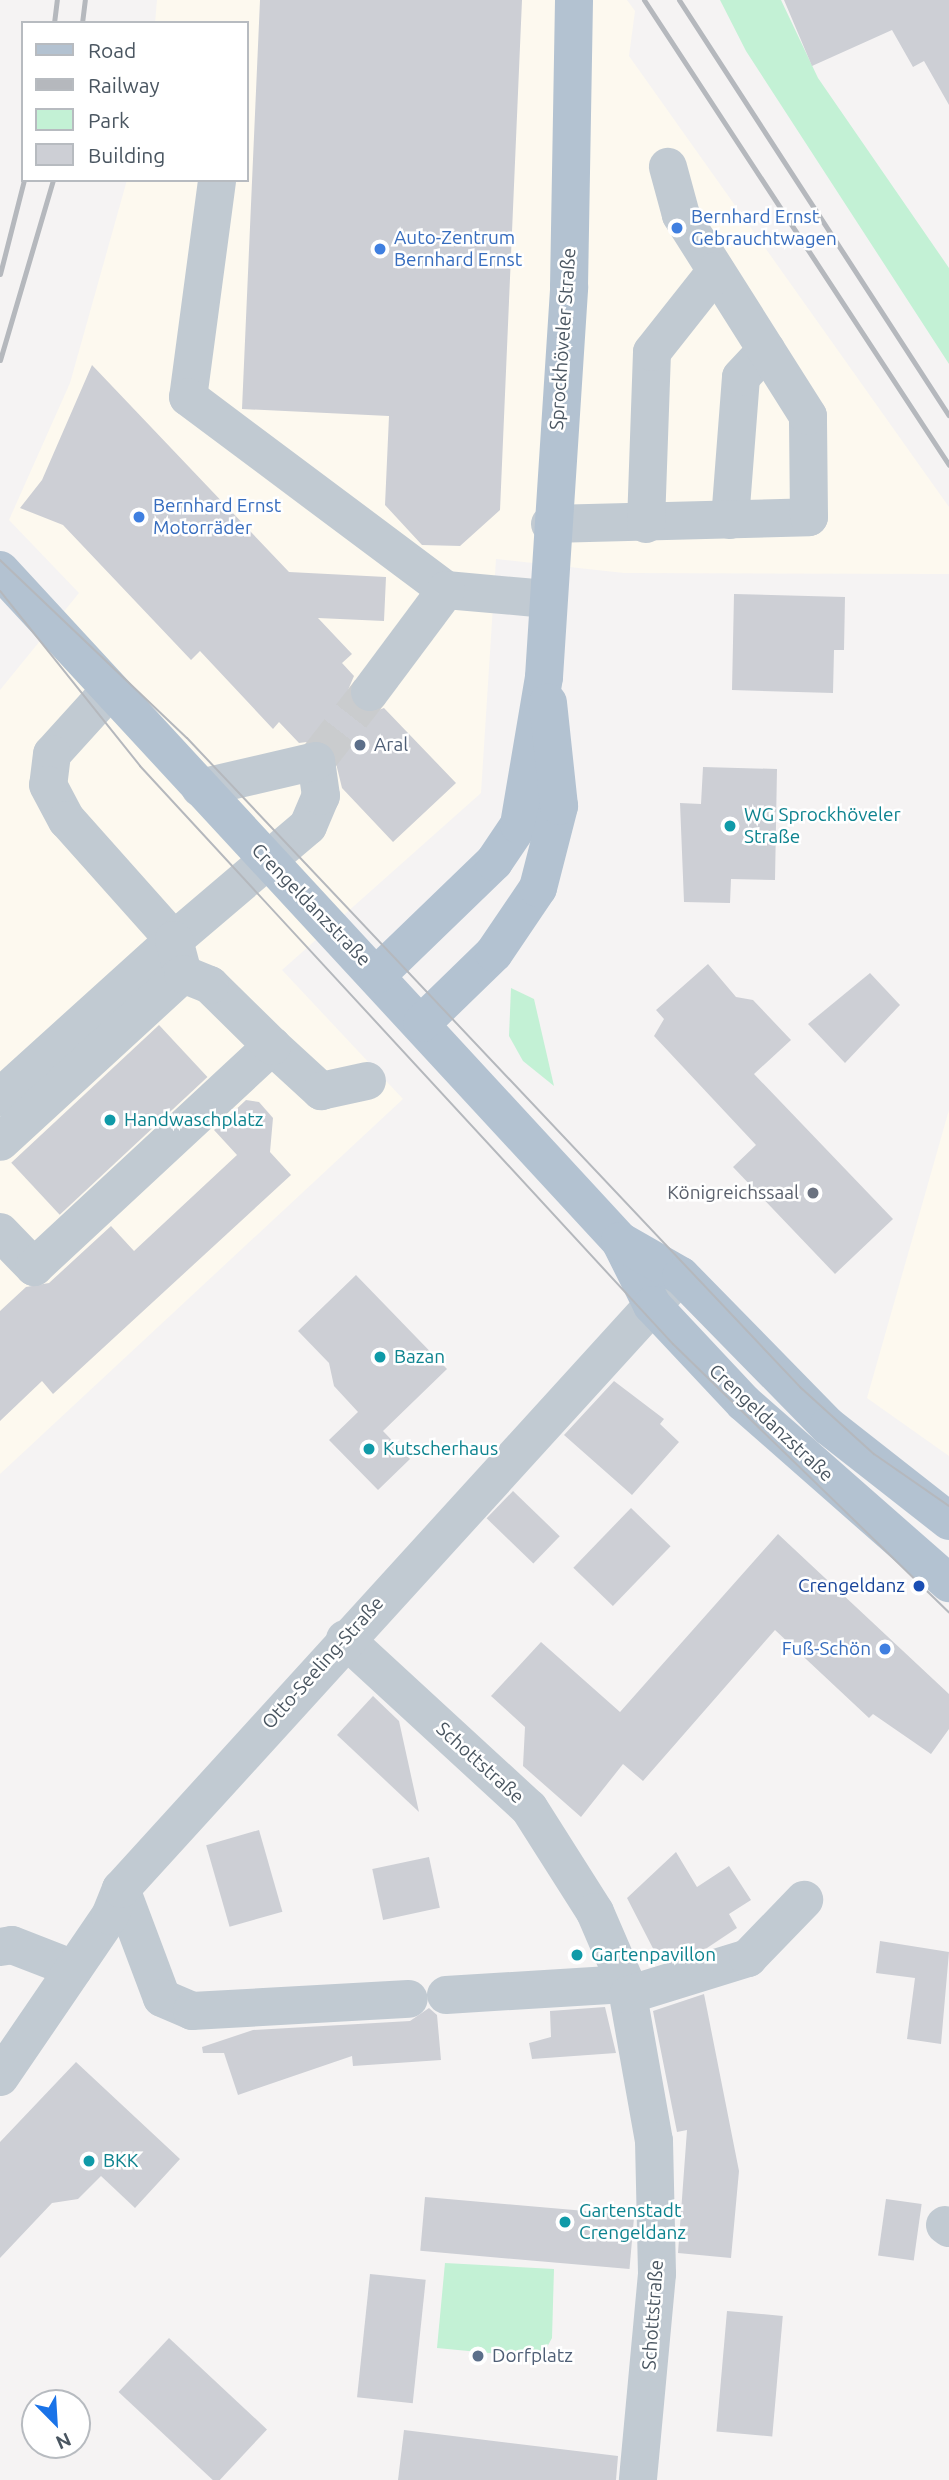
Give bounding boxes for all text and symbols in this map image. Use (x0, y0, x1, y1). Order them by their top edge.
legend (21, 21, 248, 182)
text: Road (88, 38, 136, 62)
text: Railway (88, 73, 160, 97)
text: Park (88, 108, 130, 132)
text: Building (88, 143, 165, 167)
place label: Bernhard Ernst Gebrauchtwagen (691, 206, 837, 250)
marker: Bernhard Ernst Gebrauchtwagen (669, 220, 685, 236)
place label: Auto-Zentrum Bernhard Ernst (394, 227, 522, 271)
marker: Auto-Zentrum Bernhard Ernst (372, 241, 388, 257)
street label: Sprockhöveler Straße (545, 247, 581, 431)
place label: Bernhard Ernst Motorräder (153, 495, 281, 539)
marker: Bernhard Ernst Motorräder (131, 509, 147, 525)
place label: Aral (374, 734, 408, 756)
marker: Aral (352, 737, 368, 753)
place label: WG Sprockhöveler Straße (744, 804, 901, 848)
marker: WG Sprockhöveler Straße (722, 818, 738, 834)
street label: Crengeldanzstraße (247, 839, 375, 971)
place label: Handwaschplatz (124, 1109, 263, 1131)
marker: Handwaschplatz (102, 1112, 118, 1128)
place label: Königreichssaal (667, 1182, 799, 1204)
marker: Königreichssaal (805, 1185, 821, 1201)
place label: Bazan (394, 1346, 445, 1368)
marker: Bazan (372, 1349, 388, 1365)
street label: Crengeldanzstraße (704, 1360, 838, 1486)
place label: Kutscherhaus (383, 1438, 498, 1460)
marker: Kutscherhaus (361, 1441, 377, 1457)
place label: Crengeldanz (798, 1575, 905, 1597)
marker: Crengeldanz (911, 1578, 927, 1594)
street label: Otto-Seeling-Straße (258, 1592, 388, 1734)
place label: Fuß-Schön (782, 1638, 871, 1660)
marker: Fuß-Schön (877, 1641, 893, 1657)
street label: Schottstraße (431, 1718, 529, 1808)
place label: Gartenpavillon (591, 1944, 716, 1966)
marker: Gartenpavillon (569, 1947, 585, 1963)
place label: BKK (103, 2150, 138, 2172)
marker: BKK (81, 2153, 97, 2169)
place label: Gartenstadt Crengeldanz (579, 2200, 686, 2244)
marker: Gartenstadt Crengeldanz (557, 2214, 573, 2230)
street label: Schottstraße (638, 2259, 668, 2371)
place label: Dorfplatz (492, 2345, 573, 2367)
marker: Dorfplatz (470, 2348, 486, 2364)
north arrow (21, 2389, 91, 2459)
text: N (53, 2428, 75, 2454)

